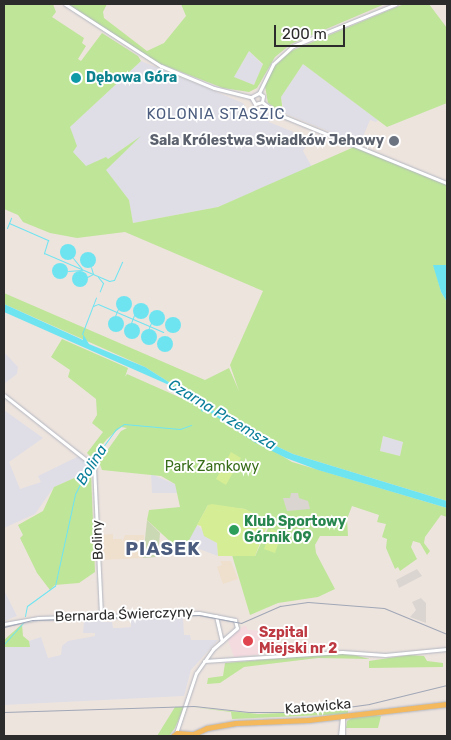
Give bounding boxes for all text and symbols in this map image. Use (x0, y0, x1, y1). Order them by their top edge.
scale bar (276, 15, 347, 47)
text: 200 m (282, 25, 327, 43)
place label: Dębowa Góra (86, 70, 177, 86)
marker: Dębowa Góra (70, 72, 82, 84)
district label: KOLONIA STASZIC (144, 106, 288, 124)
place label: Sala Królestwa Swiadków Jehowy (150, 133, 384, 149)
marker: Sala Królestwa Swiadków Jehowy (388, 135, 400, 147)
water label: Czarna Przemsza (165, 376, 279, 454)
water label: Bolina (73, 442, 111, 488)
park label: Park Zamkowy (165, 459, 259, 475)
place label: Klub Sportowy Górnik 09 (244, 514, 346, 546)
street label: Boliny (89, 520, 107, 560)
marker: Klub Sportowy Górnik 09 (228, 524, 240, 536)
district label: PIASEK (124, 538, 202, 560)
street label: Bernarda Świerczyny (55, 604, 193, 626)
place label: Szpital Miejski nr 2 (259, 625, 338, 658)
marker: Szpital Miejski nr 2 (241, 634, 255, 648)
street label: Katowicka (284, 696, 352, 718)

